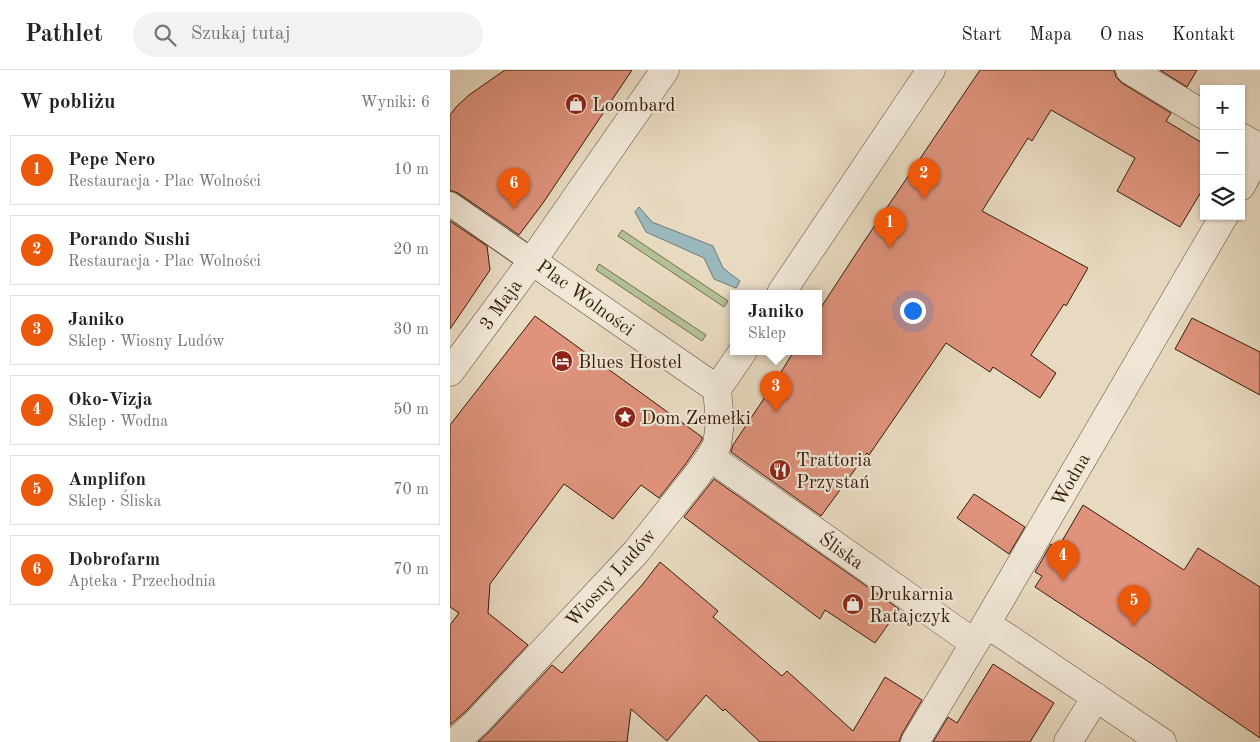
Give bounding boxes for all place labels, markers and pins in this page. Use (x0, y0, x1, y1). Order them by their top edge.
shop icon: Loombard (564, 92, 588, 116)
place label: Loombard (592, 97, 676, 116)
pin: 2 (908, 158, 940, 199)
pin: 6 (498, 168, 530, 209)
pin: 1 (874, 207, 906, 248)
hotel icon: Blues Hostel (550, 349, 574, 373)
place label: Blues Hostel (578, 354, 682, 373)
pin: 3 (760, 371, 792, 412)
place icon: Dom Zemełki (613, 405, 637, 429)
place label: Dom Zemełki (641, 410, 751, 429)
place label: Trattoria Przystań (796, 452, 872, 493)
restaurant icon: Trattoria Przystań (768, 458, 792, 482)
pin: 4 (1047, 540, 1079, 581)
pin: 5 (1118, 585, 1150, 626)
place label: Drukarnia Ratajczyk (869, 586, 954, 627)
shop icon: Drukarnia Ratajczyk (841, 592, 865, 616)

